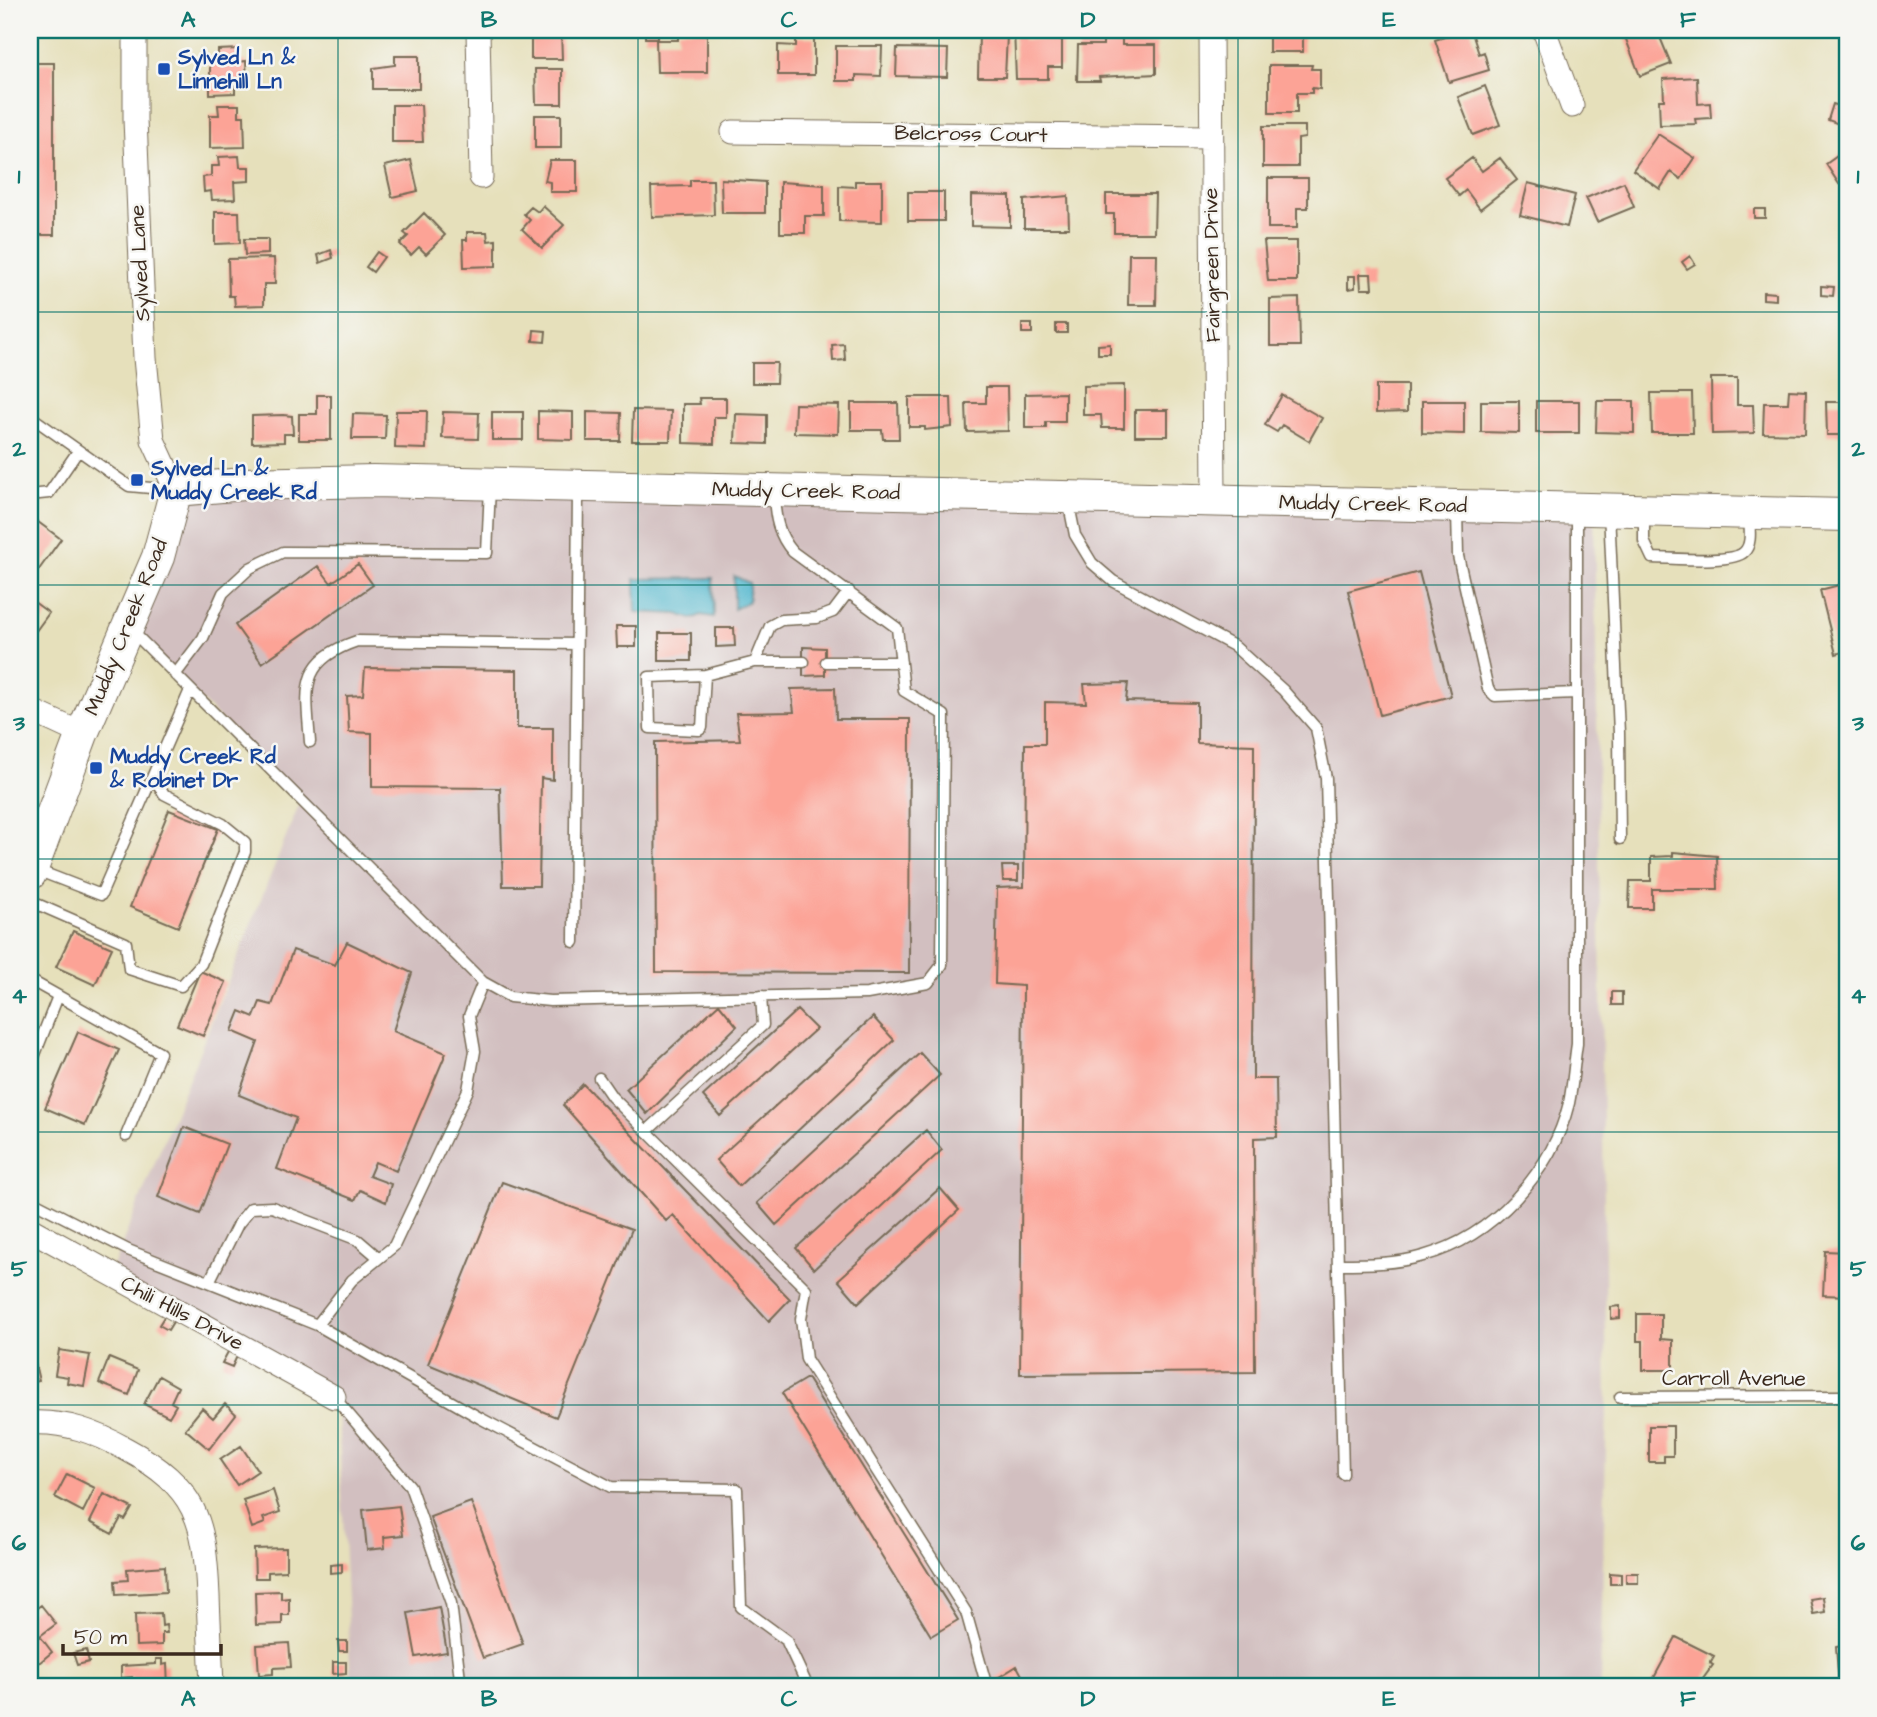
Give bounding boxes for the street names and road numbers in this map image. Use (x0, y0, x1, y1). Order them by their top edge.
street label: Belcross Court (894, 118, 1048, 150)
street label: Fairgreen Drive (1196, 187, 1230, 343)
street label: Sylved Lane (122, 204, 160, 322)
street label: Muddy Creek Road (712, 475, 901, 509)
street label: Muddy Creek Road (1279, 488, 1468, 522)
street label: Muddy Creek Road (77, 534, 177, 720)
street label: Chili Hills Drive (115, 1268, 249, 1358)
street label: Carroll Avenue (1662, 1364, 1806, 1393)

